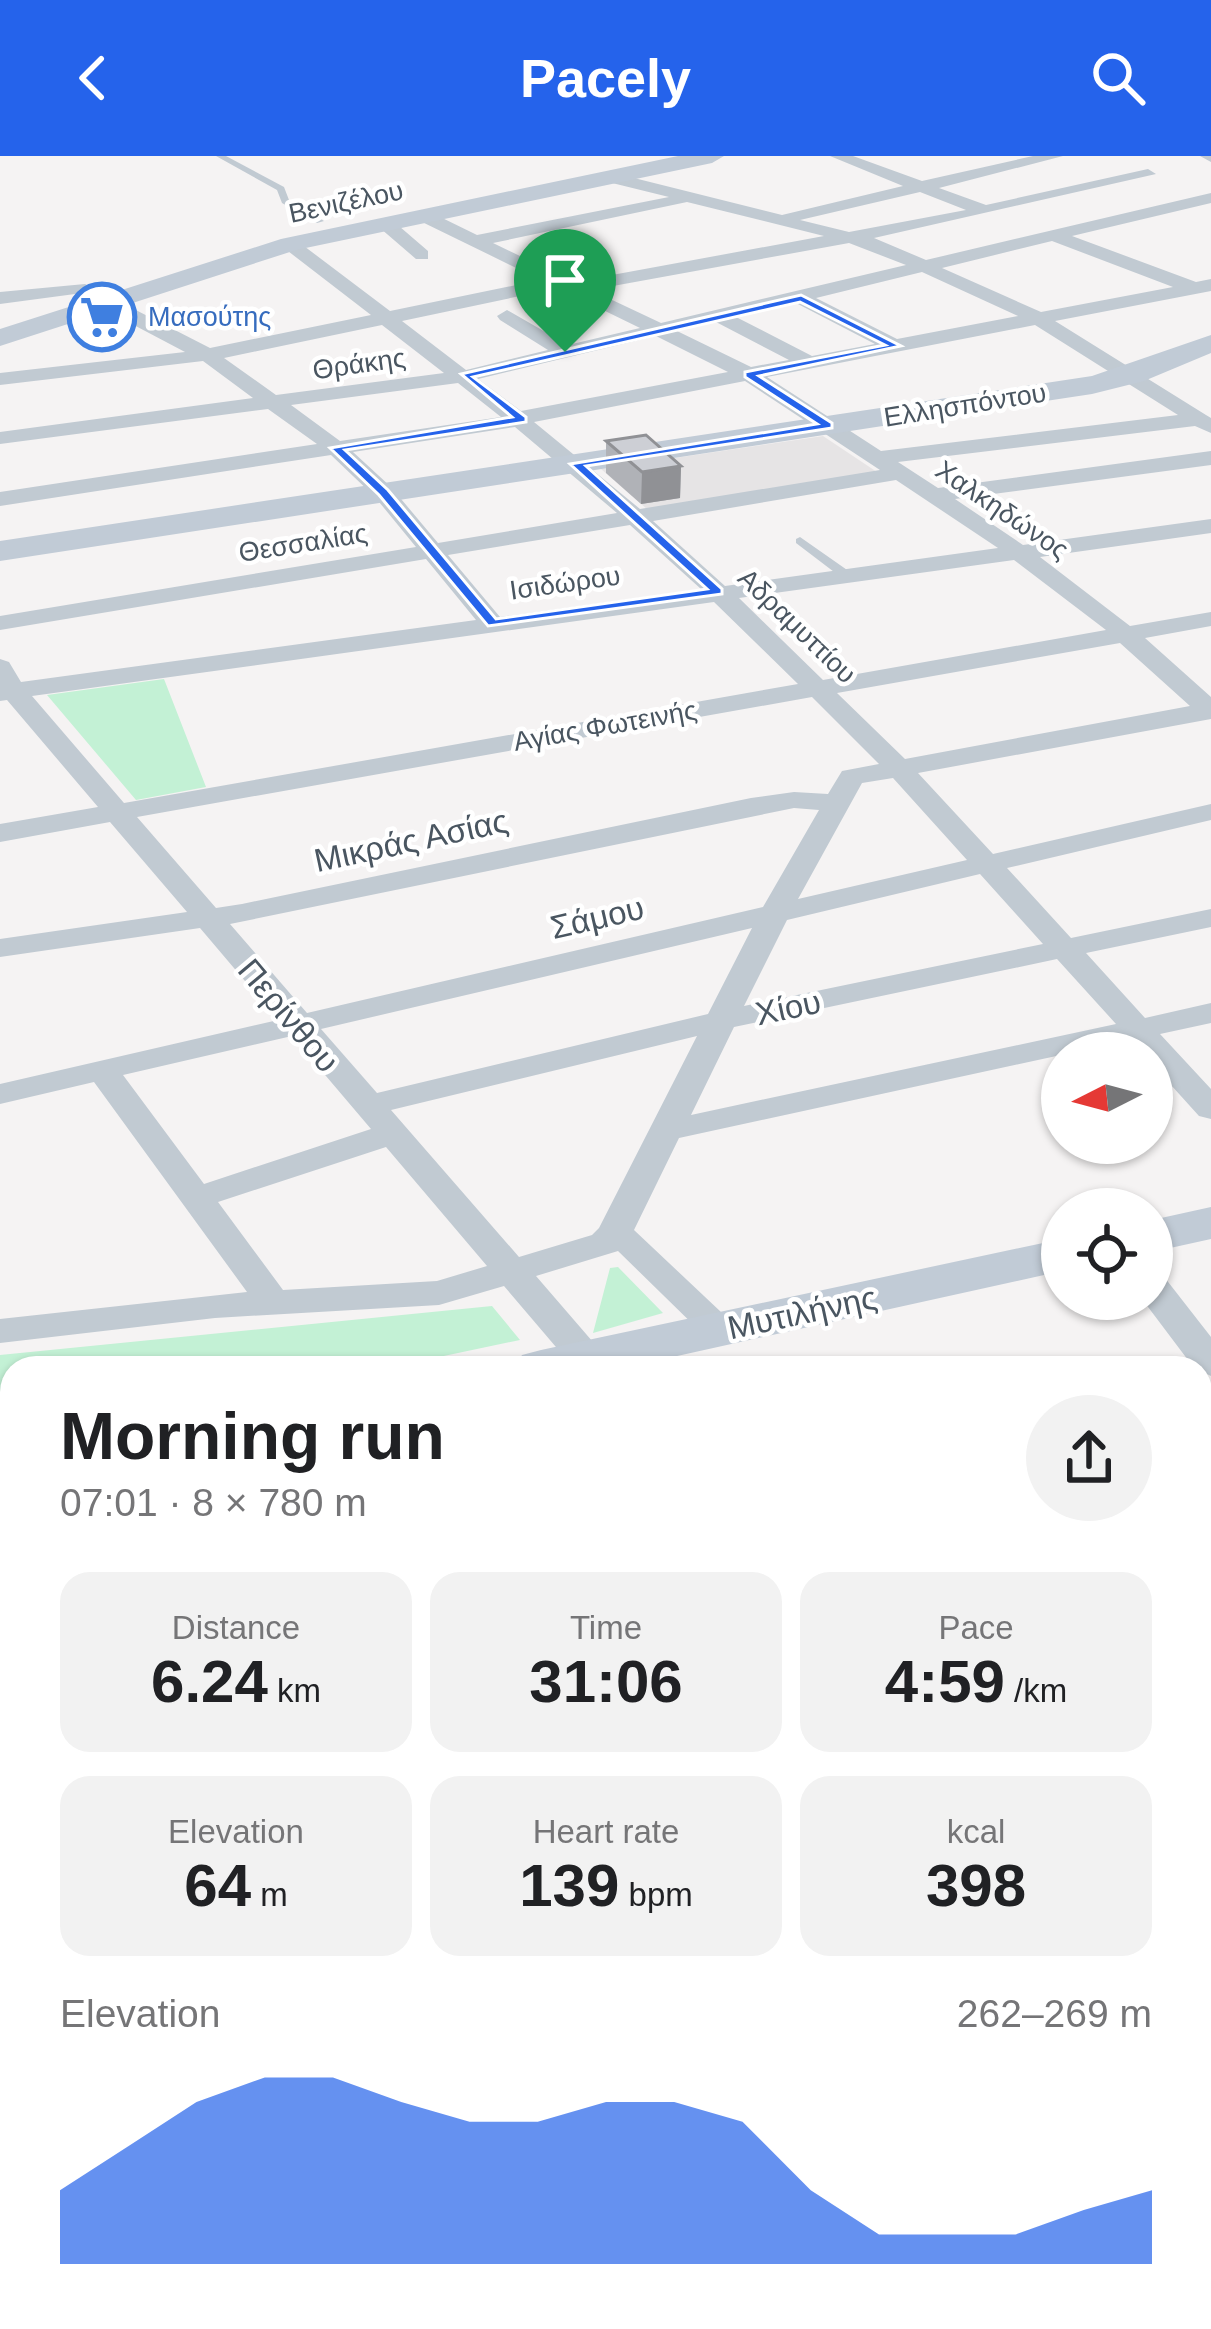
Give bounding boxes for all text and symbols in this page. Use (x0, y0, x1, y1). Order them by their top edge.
icon: back (60, 45, 126, 111)
icon: search (1085, 45, 1151, 111)
text: Pacely (520, 48, 691, 108)
street label: Βενιζέλου (286, 175, 406, 229)
pin (514, 229, 616, 352)
icon: arrive (532, 247, 598, 313)
supermarket icon: Μασούτης (67, 282, 137, 352)
place label: Μασούτης (148, 302, 271, 332)
street label: Θράκης (311, 343, 407, 385)
street label: Ελλησπόντου (882, 377, 1048, 433)
street label: Χαλκηδώνος (930, 455, 1074, 565)
street label: Θεσσαλίας (236, 518, 370, 568)
street label: Ισιδώρου (508, 560, 622, 606)
street label: Αδραμυττίου (732, 563, 862, 689)
street label: Αγίας Φωτεινής (511, 695, 699, 757)
street label: Μικράς Ασίας (311, 802, 511, 879)
street label: Σάμου (547, 889, 648, 946)
street label: Περίνθου (231, 951, 346, 1079)
street label: Χίου (752, 983, 824, 1032)
north arrow (1041, 1032, 1173, 1164)
map controls (1041, 1032, 1173, 1320)
button: locate (1041, 1188, 1173, 1320)
street label: Μυτιλήνης (724, 1279, 880, 1346)
button: share (1026, 1395, 1152, 1521)
text: Morning run (60, 1399, 445, 1473)
text: 07:01 · 8 × 780 m (60, 1481, 367, 1524)
text: Distance (172, 1609, 300, 1646)
text: Time (570, 1609, 642, 1646)
text: Pace (938, 1609, 1014, 1646)
text: 6.24 (151, 1648, 268, 1715)
text: 31:06 (529, 1648, 683, 1715)
text: 4:59 (885, 1648, 1005, 1715)
text: km (268, 1672, 321, 1709)
text: /km (1005, 1672, 1067, 1709)
text: Elevation (168, 1813, 304, 1850)
text: Heart rate (533, 1813, 679, 1850)
text: kcal (947, 1813, 1005, 1850)
text: 64 (184, 1852, 251, 1919)
text: 139 (519, 1852, 619, 1919)
text: 398 (926, 1852, 1026, 1919)
text: m (251, 1876, 288, 1913)
text: bpm (619, 1876, 693, 1913)
text: Elevation (60, 1992, 220, 2035)
text: 262–269 m (957, 1992, 1152, 2035)

